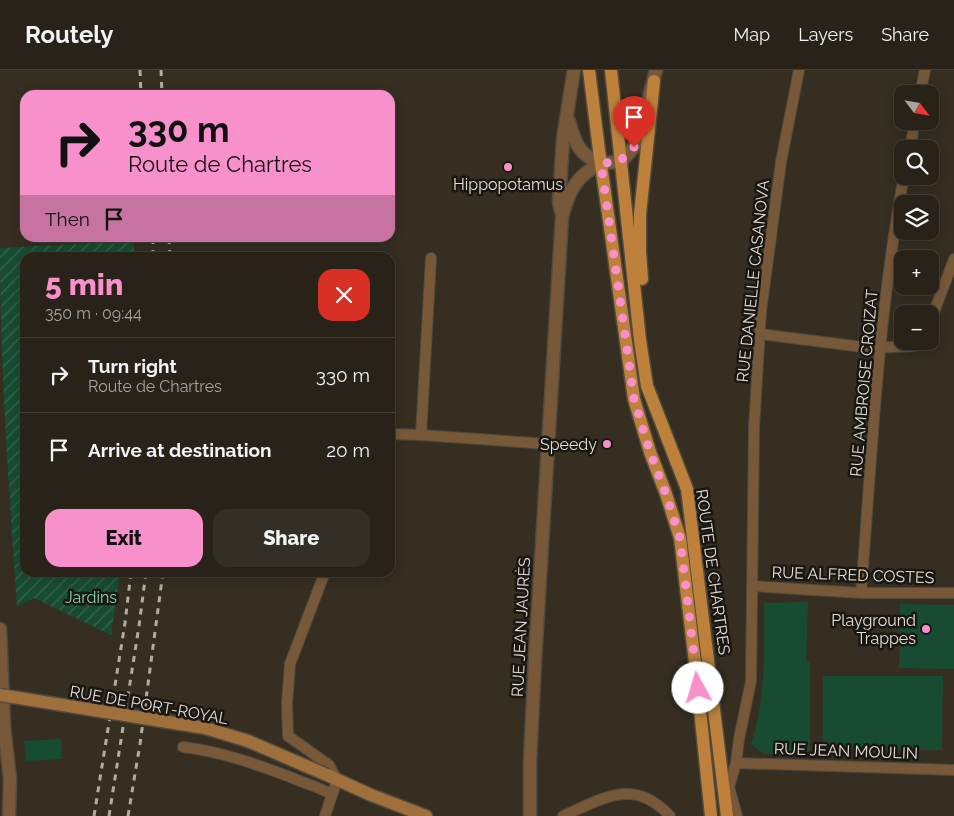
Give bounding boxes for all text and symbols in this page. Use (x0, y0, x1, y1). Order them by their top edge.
text: Routely (25, 20, 114, 49)
text: Map (734, 24, 770, 45)
text: Layers (798, 24, 853, 45)
text: Share (881, 24, 929, 45)
north arrow (894, 85, 939, 130)
map controls (894, 85, 939, 350)
pin (613, 96, 655, 147)
icon: arrive (620, 103, 648, 131)
text: 330 m (128, 109, 230, 150)
icon: right (45, 110, 110, 175)
button: search (894, 140, 939, 185)
text: Route de Chartres (128, 151, 312, 177)
marker: Hippopotamus (502, 161, 514, 173)
place label: Hippopotamus (453, 175, 563, 194)
street label: RUE DANIELLE CASANOVA (733, 179, 773, 383)
button: layers (894, 195, 939, 240)
icon: arrive (100, 205, 128, 233)
text: Then (45, 208, 90, 230)
button: + (894, 250, 939, 295)
text: 5 min (45, 267, 123, 302)
button: close (318, 269, 370, 321)
street label: RUE AMBROISE CROIZAT (846, 288, 882, 478)
text: 350 m · 09:44 (45, 304, 142, 323)
button: − (894, 305, 939, 350)
text: Turn right (88, 355, 177, 377)
icon: right (45, 361, 73, 389)
text: 330 m (316, 364, 370, 386)
text: Route de Chartres (88, 377, 222, 396)
place label: Speedy (540, 435, 597, 454)
icon: arrive (45, 436, 73, 464)
marker: Speedy (601, 438, 613, 450)
text: Arrive at destination (88, 439, 272, 461)
text: 20 m (326, 439, 370, 461)
street label: ROUTE DE CHARTRES (692, 488, 734, 656)
button: Exit (45, 509, 203, 567)
button: Share (213, 509, 370, 567)
street label: RUE JEAN JAURÈS (507, 556, 534, 697)
street label: RUE ALFRED COSTES (771, 563, 935, 587)
park label: Jardins (65, 588, 117, 607)
place label: Playground Trappes (831, 611, 916, 648)
marker: Playground Trappes (920, 623, 932, 635)
position arrow (671, 661, 723, 713)
street label: RUE DE PORT-ROYAL (68, 682, 230, 728)
street label: RUE JEAN MOULIN (774, 739, 918, 763)

